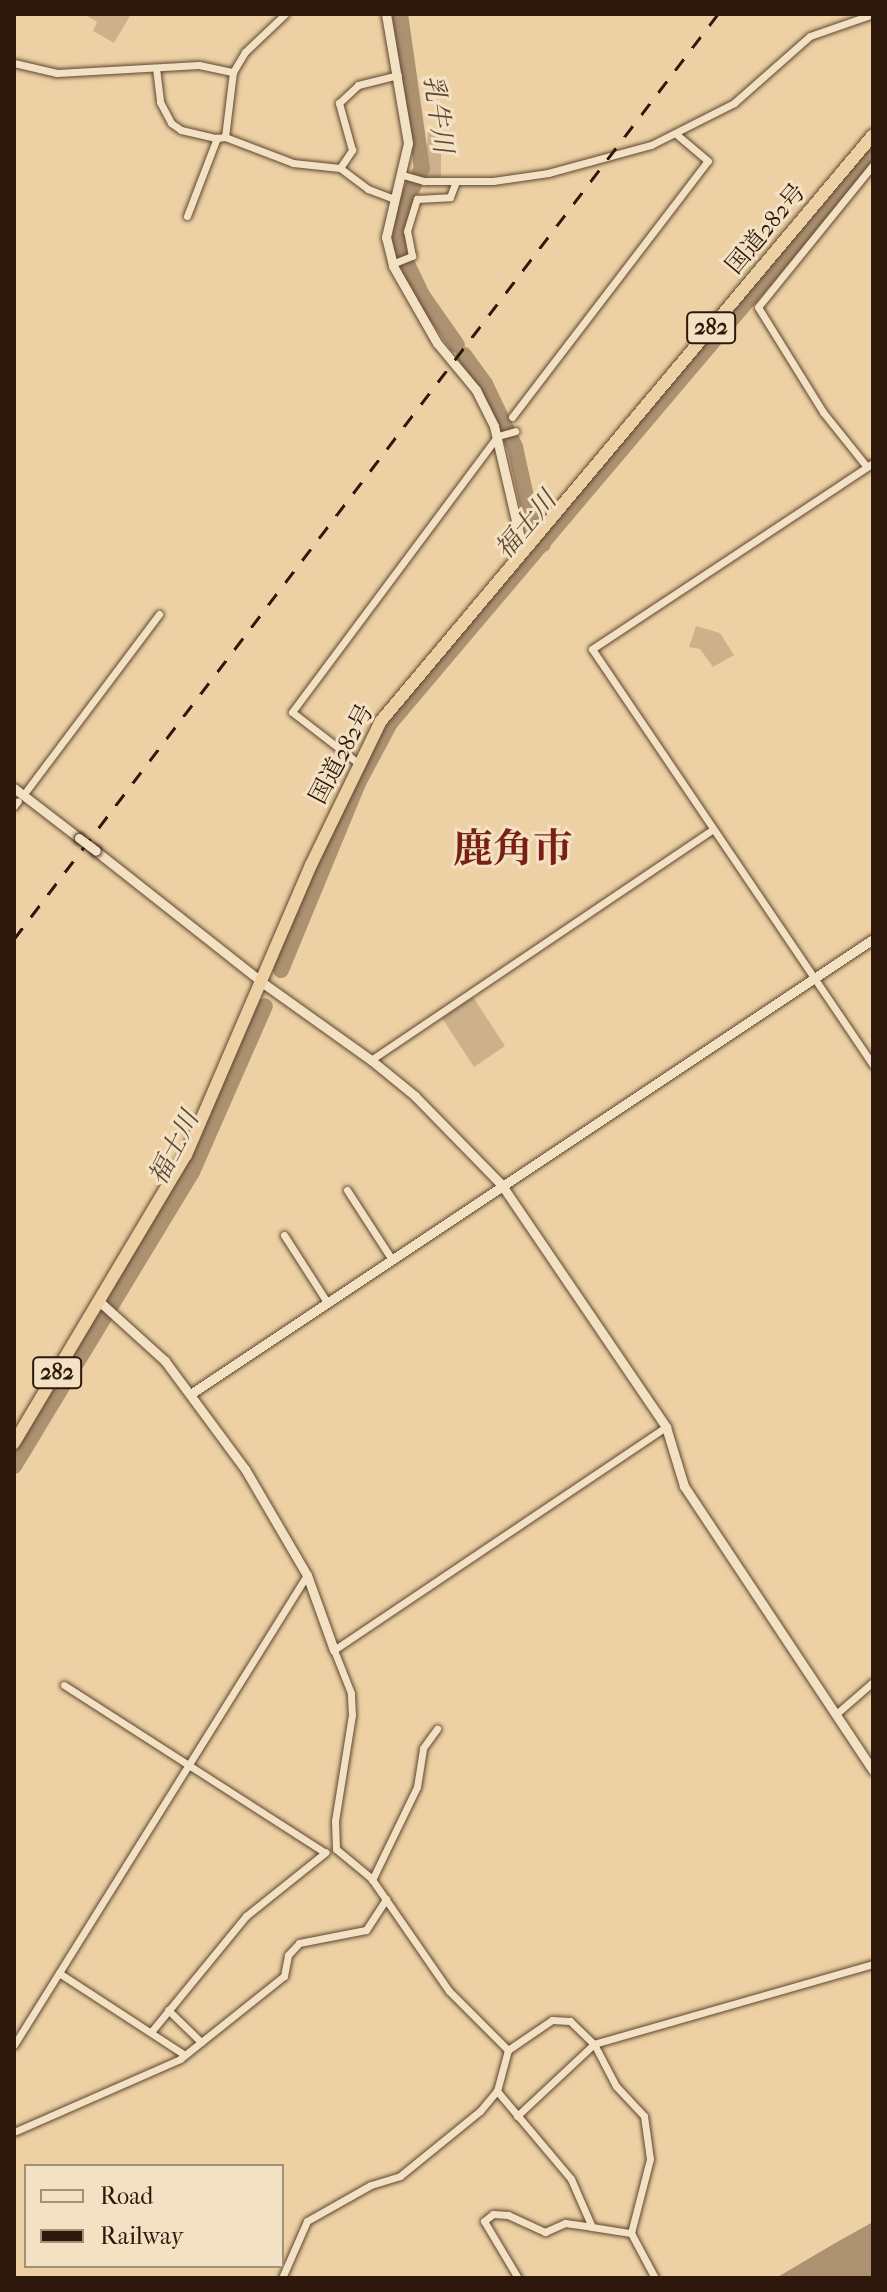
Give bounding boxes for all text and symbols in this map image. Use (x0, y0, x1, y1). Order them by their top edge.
water label: 乳牛川 (417, 73, 459, 155)
street label: 国道282号 (720, 178, 812, 280)
road number: 282 (685, 310, 737, 346)
water label: 福士川 (489, 485, 563, 565)
street label: 国道282号 (304, 699, 380, 809)
district label: 鹿角市 (453, 825, 573, 873)
water label: 福士川 (142, 1106, 206, 1190)
road number: 282 (31, 1355, 83, 1391)
legend (24, 2164, 284, 2268)
text: Road (100, 2182, 153, 2210)
text: Railway (100, 2222, 183, 2250)

